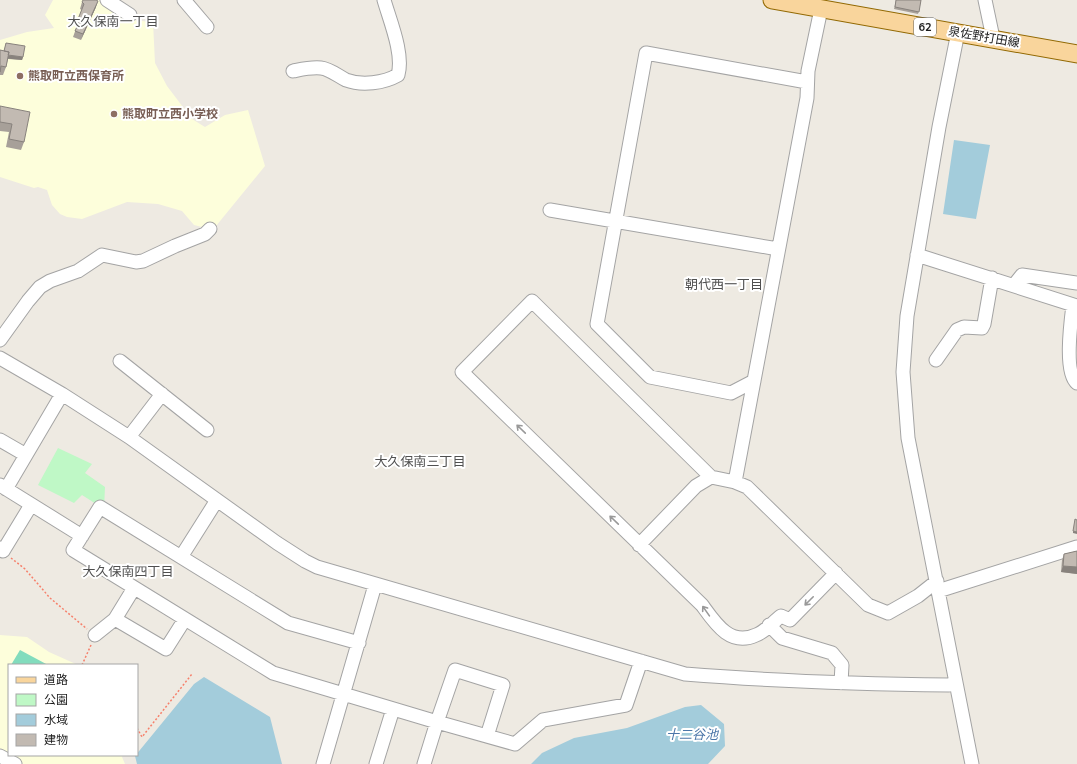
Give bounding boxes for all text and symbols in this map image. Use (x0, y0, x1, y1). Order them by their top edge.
district label: 大久保南一丁目 (67, 13, 159, 31)
road number: 62 (914, 18, 936, 36)
street label: 泉佐野打田線 (947, 23, 1021, 51)
place label: 熊取町立西保育所 (28, 68, 124, 84)
marker: 熊取町立西保育所 (15, 71, 25, 81)
place label: 熊取町立西小学校 (122, 106, 218, 122)
marker: 熊取町立西小学校 (109, 109, 119, 119)
district label: 朝代西一丁目 (685, 276, 763, 294)
one-way arrow (516, 424, 526, 434)
district label: 大久保南三丁目 (374, 453, 466, 471)
one-way arrow (609, 515, 619, 525)
district label: 大久保南四丁目 (82, 563, 174, 581)
one-way arrow (804, 596, 814, 606)
one-way arrow (702, 606, 710, 617)
legend (8, 664, 138, 756)
text: 道路 (44, 672, 68, 688)
text: 公園 (44, 692, 68, 708)
text: 水域 (44, 712, 68, 728)
water label: 十二谷池 (666, 726, 720, 744)
text: 建物 (44, 732, 68, 748)

